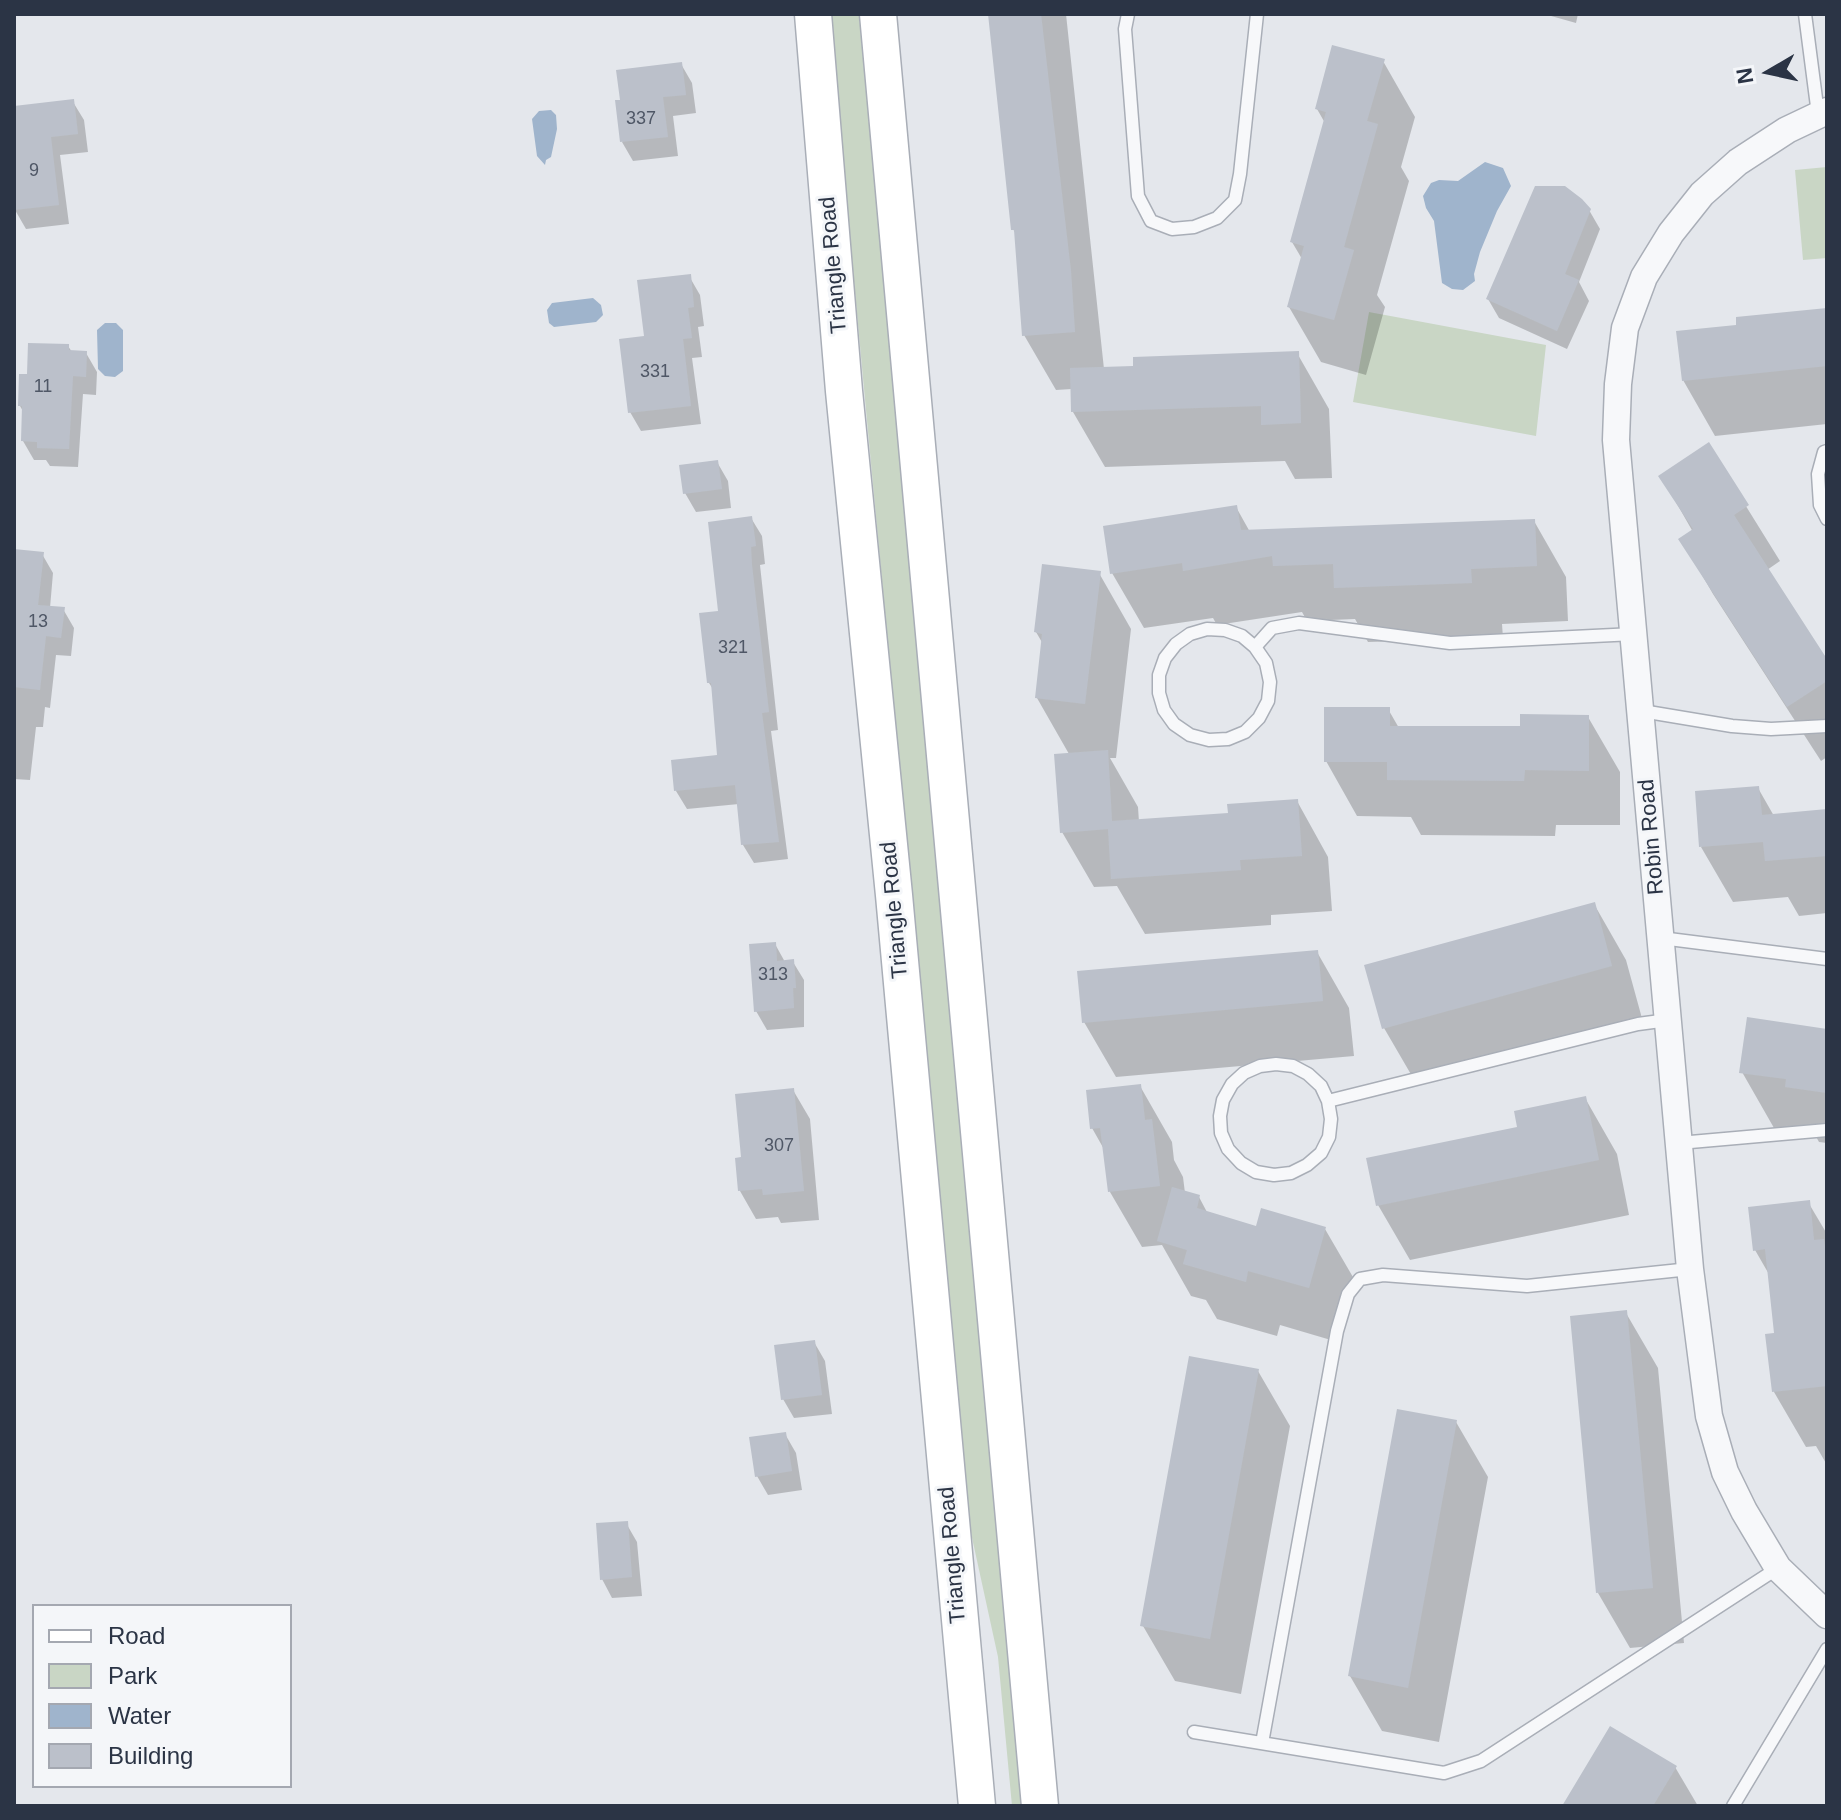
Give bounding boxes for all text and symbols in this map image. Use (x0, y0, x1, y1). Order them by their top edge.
north arrow (1729, 32, 1809, 112)
text: N (1731, 66, 1758, 86)
house number: 337 (626, 108, 656, 130)
house number: 9 (29, 160, 39, 182)
street label: Triangle Road (815, 195, 853, 335)
house number: 331 (640, 361, 670, 383)
house number: 11 (34, 376, 52, 398)
house number: 13 (28, 611, 48, 633)
house number: 321 (718, 637, 748, 659)
street label: Robin Road (1634, 778, 1670, 896)
street label: Triangle Road (876, 840, 914, 980)
house number: 313 (758, 964, 788, 986)
house number: 307 (764, 1135, 794, 1157)
street label: Triangle Road (934, 1485, 972, 1625)
legend (32, 1604, 292, 1788)
text: Road (108, 1622, 165, 1649)
text: Park (108, 1662, 157, 1689)
text: Water (108, 1702, 171, 1729)
text: Building (108, 1742, 193, 1769)

